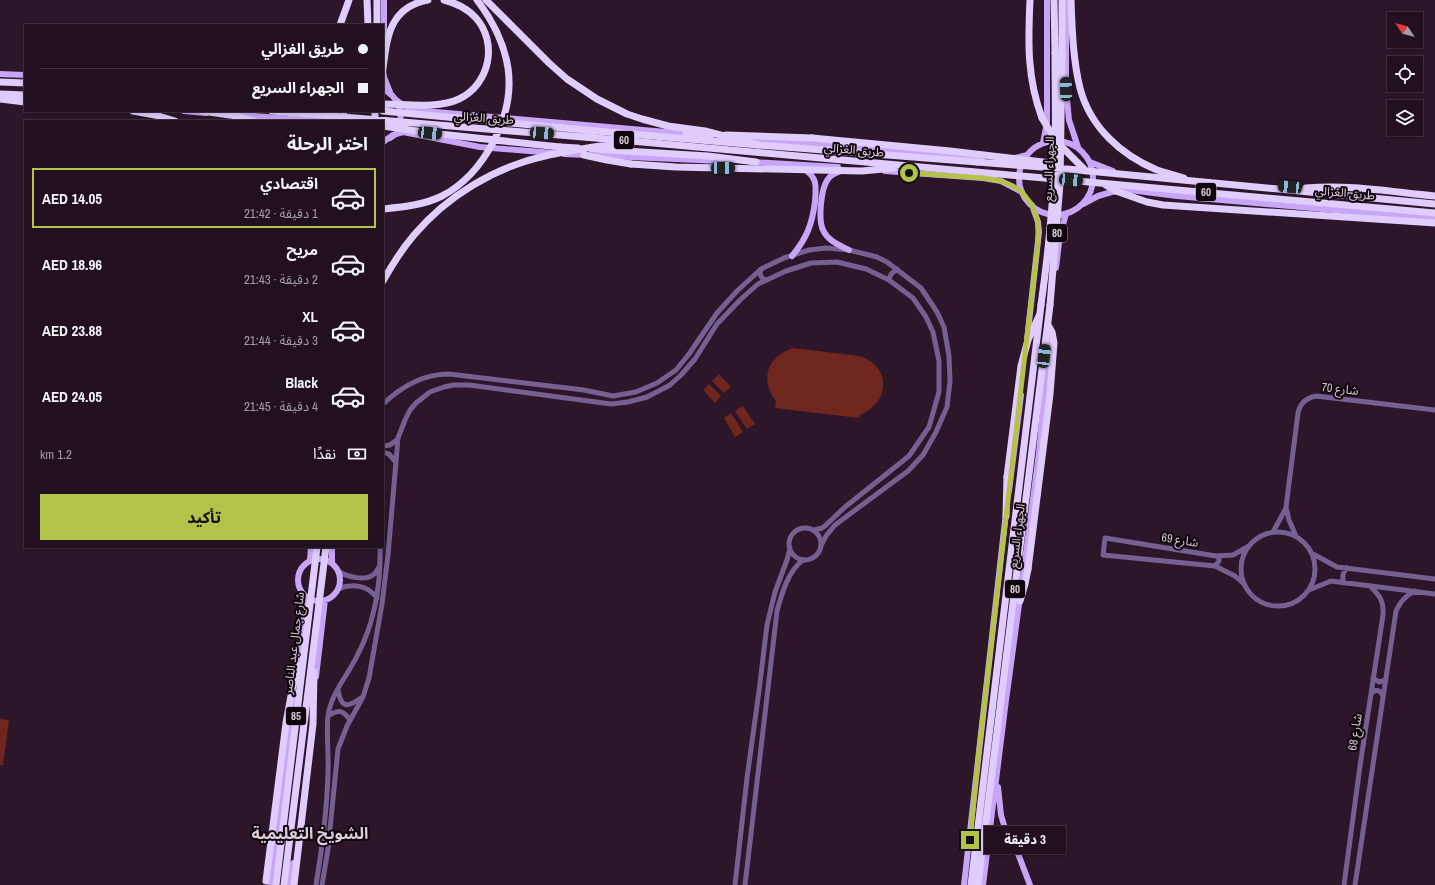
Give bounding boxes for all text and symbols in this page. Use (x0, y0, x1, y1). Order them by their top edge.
north arrow (1387, 12, 1423, 48)
map controls (1387, 12, 1423, 136)
text: طريق الغزالي (261, 38, 344, 59)
button: locate (1387, 56, 1423, 92)
text: الجهراء السريع (252, 77, 344, 98)
car (1060, 77, 1072, 101)
button: layers (1387, 100, 1423, 136)
street label: طريق الغزالي (453, 108, 515, 130)
car (417, 126, 443, 140)
car (530, 126, 554, 140)
text: اختر الرحلة (287, 131, 368, 156)
road number: 60 (614, 131, 634, 149)
street label: الجهراء السريع (1040, 136, 1059, 202)
street label: طريق الغزالي (823, 139, 885, 162)
car (711, 162, 735, 174)
route start (900, 164, 918, 182)
text: اقتصادي (260, 173, 318, 194)
car (1059, 173, 1083, 187)
icon: car (330, 180, 366, 216)
car (1278, 180, 1302, 194)
street label: طريق الغزالي (1314, 182, 1376, 205)
road number: 60 (1196, 183, 1216, 201)
text: AED 14.05 (42, 188, 102, 209)
text: 1 دقيقة · 21:42 (244, 205, 318, 222)
road number: 80 (1047, 224, 1067, 242)
text: مريح (286, 239, 318, 260)
icon: car (330, 246, 366, 282)
text: AED 18.96 (42, 254, 102, 275)
text: 2 دقيقة · 21:43 (244, 271, 318, 288)
text: XL (302, 306, 318, 327)
icon: car (330, 312, 366, 348)
text: AED 23.88 (42, 320, 102, 341)
text: 3 دقيقة · 21:44 (244, 332, 318, 349)
car (1037, 343, 1051, 369)
text: Black (285, 372, 318, 393)
icon: car (330, 378, 366, 414)
street label: شارع 70 (1321, 379, 1359, 400)
text: AED 24.05 (42, 386, 102, 407)
text: 4 دقيقة · 21:45 (244, 398, 318, 415)
text: نقدًا (313, 443, 336, 464)
icon: cash (346, 443, 368, 465)
text: 1.2 km (40, 446, 72, 463)
button: تأكيد (40, 494, 368, 540)
street label: الجهراء السريع (1005, 503, 1030, 569)
street label: شارع 69 (1160, 529, 1200, 552)
road number: 80 (1005, 580, 1025, 598)
street label: شارع جمال عبد الناصر (280, 591, 309, 696)
road number: 85 (286, 707, 306, 725)
street label: شارع 68 (1344, 712, 1367, 752)
district label: الشويخ التعليمية (252, 822, 369, 846)
callout: 3 دقيقة (984, 826, 1066, 854)
route end (961, 831, 979, 849)
text: 3 دقيقة (1004, 831, 1046, 848)

